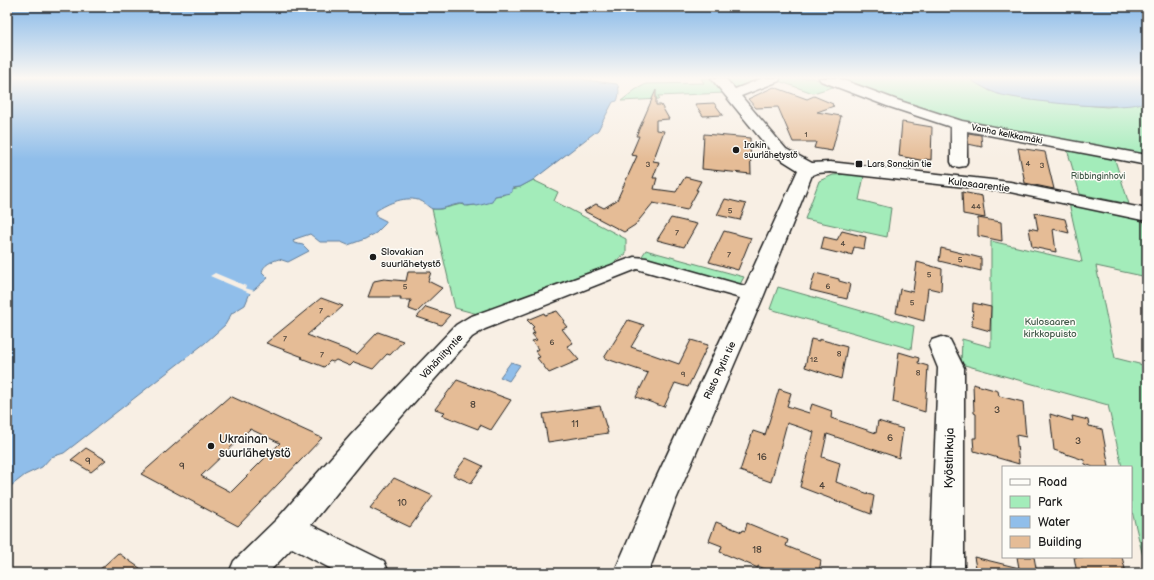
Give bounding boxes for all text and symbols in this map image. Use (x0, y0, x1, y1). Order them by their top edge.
street label: Vanha kelkkamäki (971, 122, 1043, 147)
house number: 1 (804, 130, 808, 139)
place label: Irakin suurlähetystö (744, 140, 798, 161)
marker: Irakin suurlähetystö (731, 145, 741, 155)
marker: Lars Sonckin tie (854, 159, 864, 169)
place label: Lars Sonckin tie (867, 159, 932, 170)
house number: 4 (1026, 159, 1031, 168)
house number: 3 (646, 160, 651, 169)
house number: 3 (1040, 161, 1045, 170)
park label: Ribbinginhovi (1071, 171, 1125, 182)
street label: Kulosaarentie (947, 175, 1011, 195)
house number: 44 (971, 202, 981, 211)
house number: 5 (728, 206, 733, 215)
house number: 7 (675, 228, 679, 237)
house number: 4 (841, 239, 846, 248)
place label: Slovakian suurlähetystö (381, 246, 441, 270)
house number: 7 (727, 250, 731, 259)
marker: Slovakian suurlähetystö (368, 252, 378, 262)
house number: 5 (958, 255, 963, 264)
house number: 5 (927, 270, 932, 279)
house number: 5 (403, 282, 408, 291)
house number: 6 (826, 282, 831, 291)
house number: 5 (910, 298, 915, 307)
house number: 7 (319, 306, 323, 315)
park label: Kulosaaren kirkkopuisto (1023, 316, 1077, 340)
street label: Vähäniityntie (418, 332, 466, 382)
house number: 7 (283, 334, 287, 343)
house number: 6 (550, 338, 555, 347)
street label: Risto Rytin tie (701, 340, 739, 401)
house number: 8 (837, 349, 842, 358)
house number: 7 (320, 350, 324, 359)
house number: 12 (810, 355, 818, 364)
house number: 8 (916, 368, 921, 377)
house number: 9 (681, 370, 686, 379)
house number: 8 (470, 399, 476, 411)
house number: 3 (994, 404, 1000, 416)
house number: 11 (571, 418, 579, 430)
street label: Kyöstinkuja (941, 427, 958, 488)
place label: Ukrainan suurlähetystö (219, 432, 291, 461)
house number: 6 (887, 432, 893, 444)
house number: 3 (1075, 435, 1081, 447)
marker: Ukrainan suurlähetystö (206, 441, 216, 451)
house number: 16 (757, 451, 767, 463)
house number: 9 (85, 455, 91, 467)
house number: 9 (179, 460, 185, 472)
legend (1002, 466, 1132, 558)
text: Road (1038, 475, 1067, 490)
house number: 4 (819, 480, 825, 492)
text: Park (1038, 495, 1062, 510)
house number: 10 (397, 497, 407, 509)
text: Water (1038, 515, 1070, 530)
text: Building (1038, 535, 1082, 550)
house number: 18 (752, 544, 762, 556)

